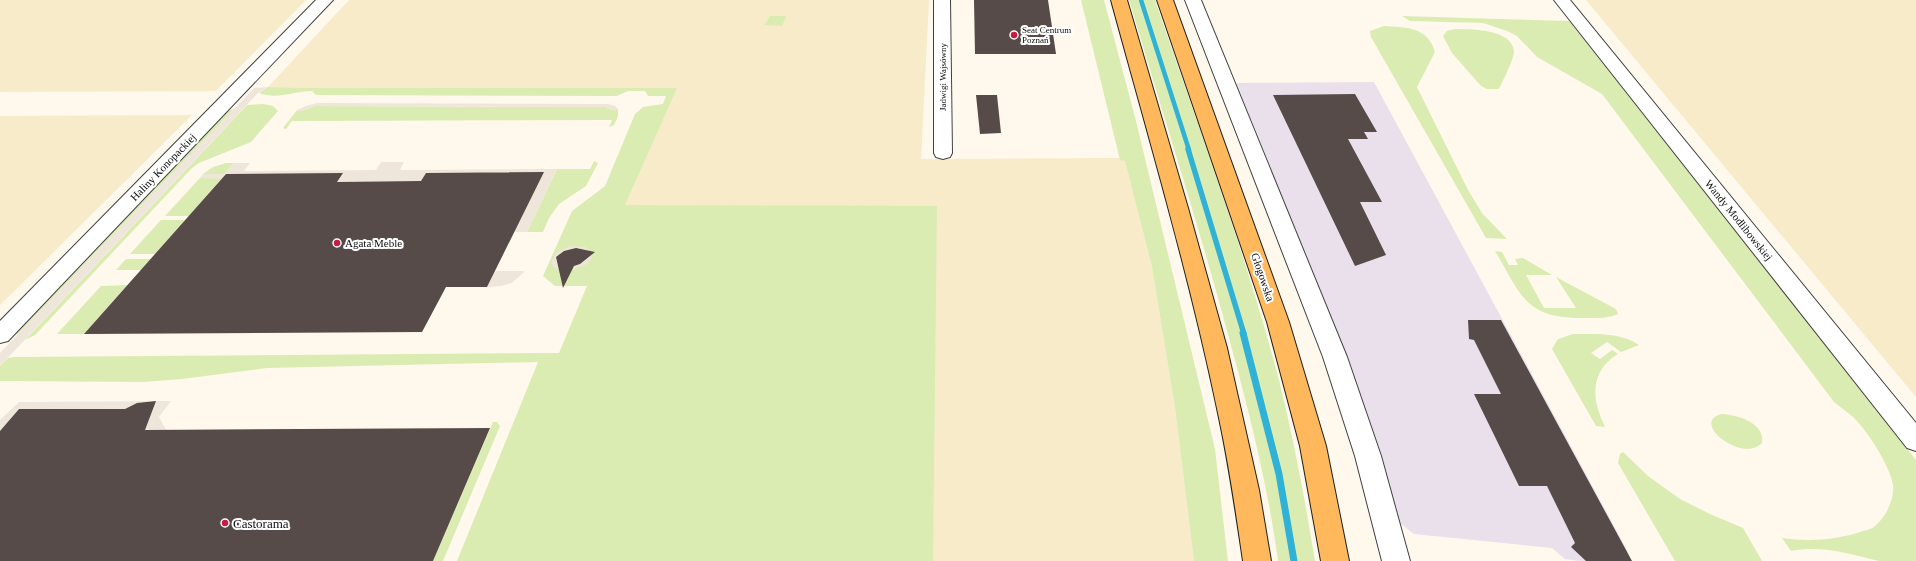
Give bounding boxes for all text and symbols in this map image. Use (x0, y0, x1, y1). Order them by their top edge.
place label: Seat Centrum Poznań (1022, 25, 1071, 45)
marker: Seat Centrum Poznań (1009, 30, 1019, 40)
street label: Jadwigi Wajsówny (938, 43, 948, 111)
street label: Haliny Konopackiej (128, 131, 198, 203)
street label: Wandy Modlibowskiej (1703, 177, 1775, 263)
place label: Agata Meble (345, 237, 402, 249)
marker: Agata Meble (332, 238, 342, 248)
street label: Głogowska (1249, 251, 1277, 303)
place label: Castorama (233, 516, 289, 531)
marker: Castorama (220, 518, 230, 528)

